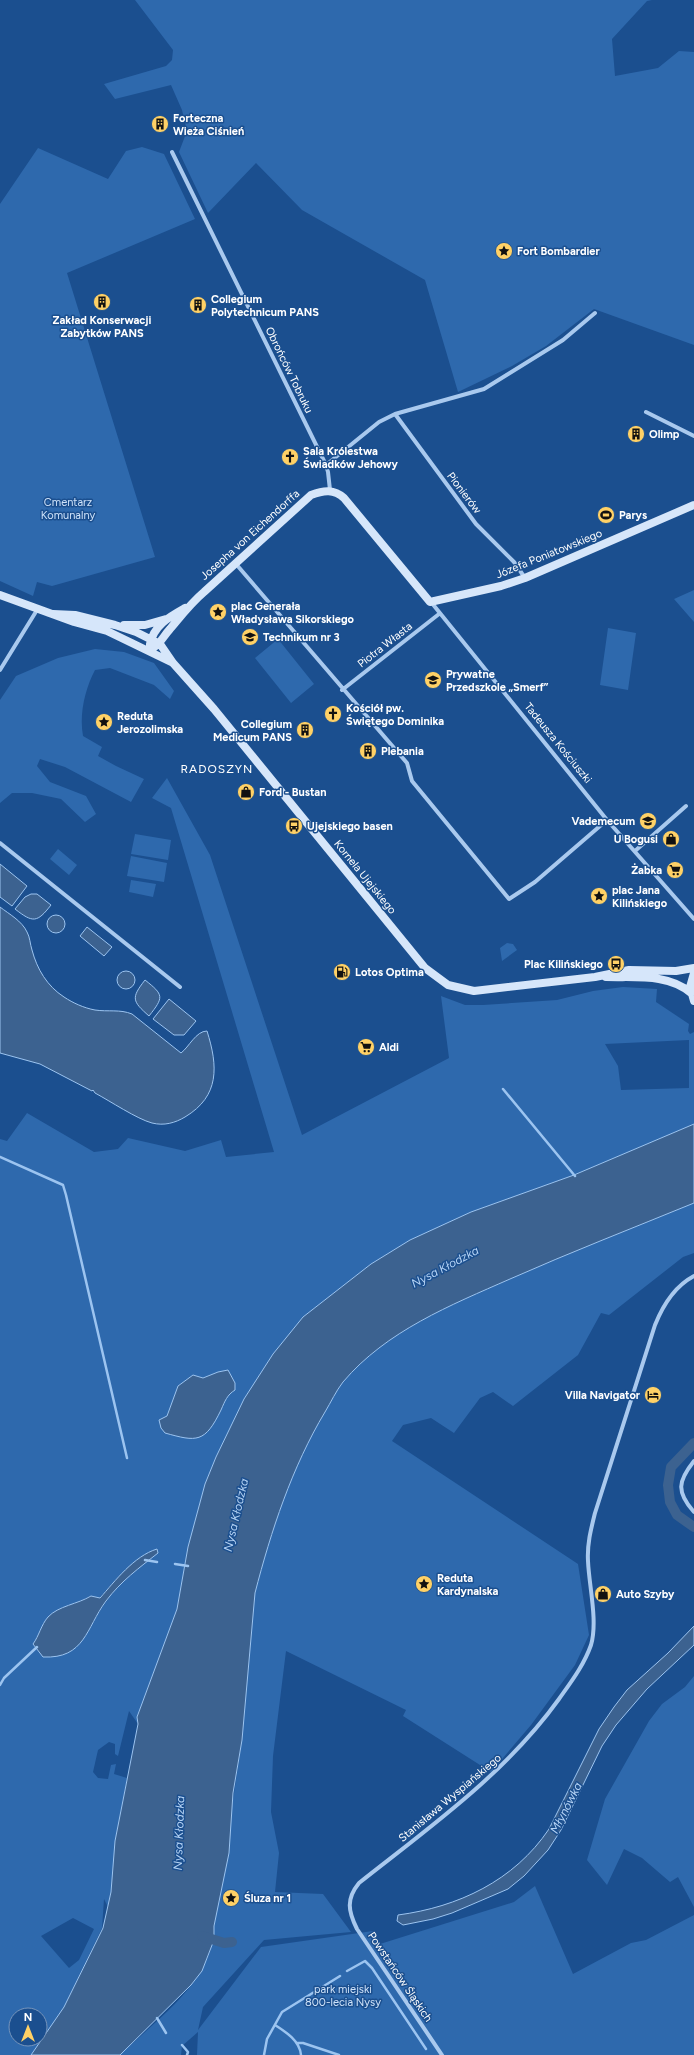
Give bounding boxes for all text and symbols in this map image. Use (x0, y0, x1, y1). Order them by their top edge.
place label: Forteczna Wieża Ciśnień (173, 112, 244, 138)
building icon: Forteczna Wieża Ciśnień (150, 114, 170, 134)
place icon: Fort Bombardier (494, 241, 514, 261)
place label: Fort Bombardier (517, 245, 600, 258)
building icon: Zakład Konserwacji Zabytków PANS (92, 292, 112, 312)
place label: Collegium Polytechnicum PANS (211, 293, 319, 319)
building icon: Collegium Polytechnicum PANS (188, 295, 208, 315)
place label: Zakład Konserwacji Zabytków PANS (53, 314, 152, 340)
street label: Obrońców Tobruku (262, 325, 316, 415)
building icon: Olimp (626, 424, 646, 444)
place label: Olimp (649, 428, 680, 441)
place label: Sala Królestwa Świadków Jehowy (303, 445, 399, 471)
church icon: Sala Królestwa Świadków Jehowy (280, 447, 300, 467)
street label: Pionierów (444, 470, 484, 517)
street label: Josepha von Eichendorffa (198, 487, 302, 583)
park label: Cmentarz Komunalny (41, 496, 95, 522)
sports icon: Parys (596, 505, 616, 525)
place label: Parys (619, 509, 647, 522)
street label: Józefa Poniatowskiego (494, 527, 604, 581)
place label: plac Generała Władysława Sikorskiego (231, 600, 355, 626)
place icon: plac Generała Władysława Sikorskiego (208, 602, 228, 622)
street label: Piotra Własta (355, 620, 415, 670)
school or university icon: Technikum nr 3 (240, 627, 260, 647)
place label: Technikum nr 3 (263, 631, 340, 644)
place label: Prywatne Przedszkole „Smerf” (446, 668, 549, 694)
school or university icon: Prywatne Przedszkole „Smerf” (423, 670, 443, 690)
street label: Tadeusza Kościuszki (522, 700, 594, 786)
place label: Kościół pw. Świętego Dominika (346, 702, 444, 728)
church icon: Kościół pw. Świętego Dominika (323, 704, 343, 724)
place label: Reduta Jerozolimska (117, 710, 183, 736)
place icon: Reduta Jerozolimska (94, 712, 114, 732)
place label: Collegium Medicum PANS (213, 718, 292, 744)
building icon: Collegium Medicum PANS (295, 720, 315, 740)
building icon: Plebania (358, 741, 378, 761)
place label: Plebania (381, 745, 424, 758)
district label: RADOSZYN (181, 762, 253, 776)
shop icon: Ford - Bustan (236, 782, 256, 802)
place label: Ford - Bustan (259, 786, 326, 799)
school or university icon: Vademecum (638, 811, 658, 831)
place label: Vademecum (571, 815, 635, 828)
bus stop icon: Ujejskiego basen (284, 816, 304, 836)
place label: Ujejskiego basen (307, 820, 393, 833)
shop icon: U Bogusi (661, 829, 681, 849)
place label: U Bogusi (614, 833, 658, 846)
street label: Kornela Ujejskiego (331, 837, 399, 917)
supermarket icon: Żabka (665, 860, 685, 880)
place label: Żabka (631, 863, 662, 877)
place label: plac Jana Kilińskiego (612, 884, 668, 910)
place icon: plac Jana Kilińskiego (589, 886, 609, 906)
bus stop icon: Plac Kilińskiego (606, 954, 626, 974)
place label: Plac Kilińskiego (524, 958, 604, 971)
fuel station icon: Lotos Optima (332, 962, 352, 982)
place label: Lotos Optima (355, 966, 424, 979)
supermarket icon: Aldi (356, 1037, 376, 1057)
place label: Aldi (379, 1041, 399, 1054)
water label: Nysa Kłodzka (409, 1243, 481, 1291)
hotel icon: Villa Navigator (643, 1385, 663, 1405)
place label: Villa Navigator (565, 1389, 641, 1402)
water label: Nysa Kłodzka (221, 1477, 251, 1553)
place label: Reduta Kardynalska (437, 1572, 498, 1598)
place icon: Reduta Kardynalska (414, 1574, 434, 1594)
shop icon: Auto Szyby (593, 1584, 613, 1604)
place label: Auto Szyby (616, 1588, 675, 1601)
street label: Stanisława Wyspiańskiego (396, 1751, 504, 1845)
water label: Młynówka (547, 1780, 585, 1836)
water label: Nysa Kłodzka (171, 1795, 187, 1871)
place icon: Śluza nr 1 (221, 1888, 241, 1908)
place label: Śluza nr 1 (244, 1891, 291, 1905)
street label: Powstańców Śląskich (365, 1929, 436, 2024)
park label: park miejski 800-lecia Nysy (305, 1983, 381, 2009)
north arrow (8, 2007, 48, 2047)
text: N (24, 2011, 32, 2024)

